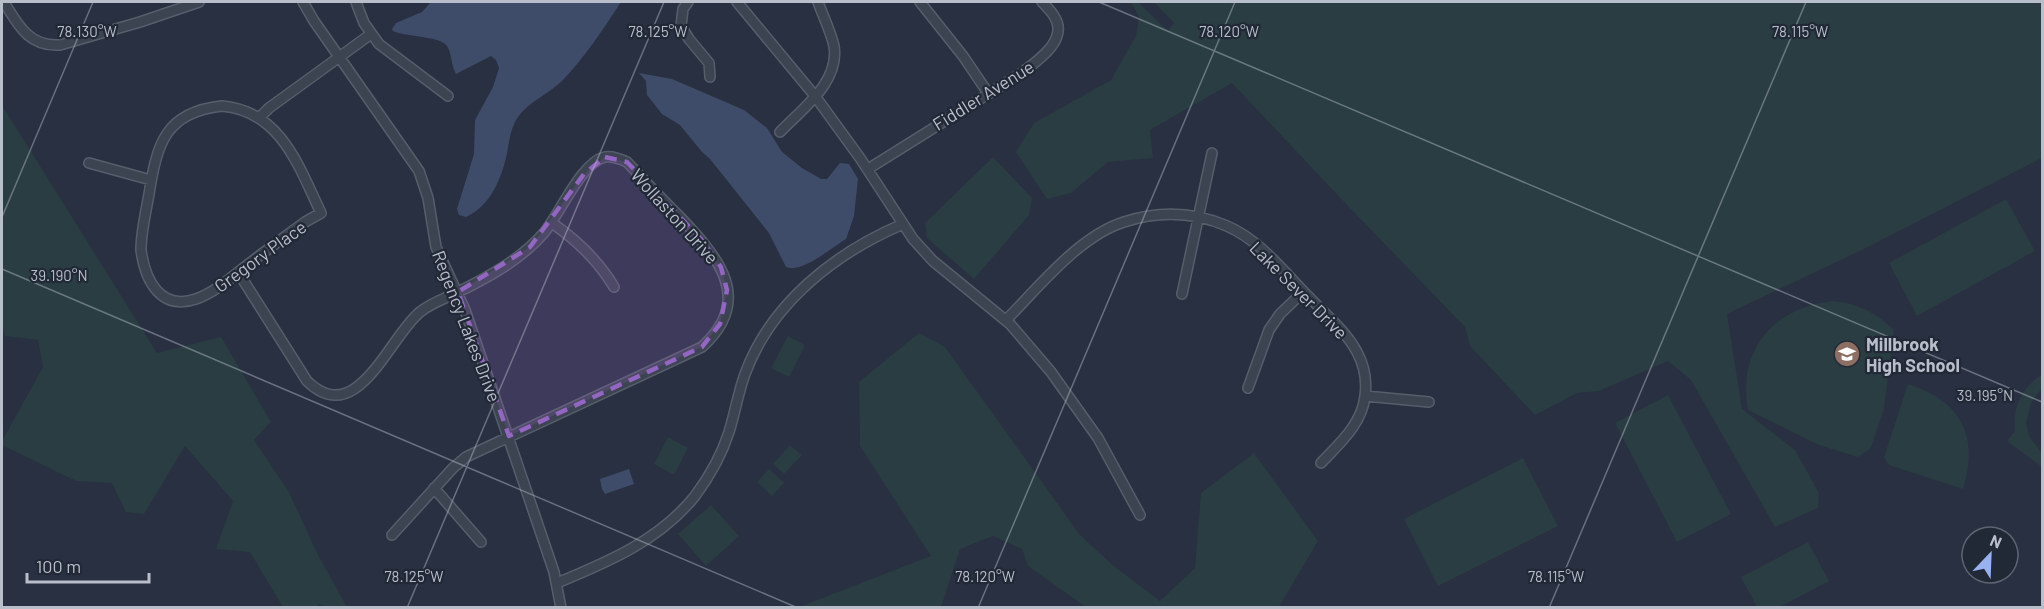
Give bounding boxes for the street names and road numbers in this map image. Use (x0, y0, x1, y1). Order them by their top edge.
street label: Fiddler Avenue (928, 55, 1038, 135)
street label: Wollaston Drive (627, 164, 723, 268)
street label: Gregory Place (210, 215, 310, 297)
street label: Lake Sever Drive (1246, 237, 1352, 343)
street label: Regency Lakes Drive (428, 247, 506, 405)

